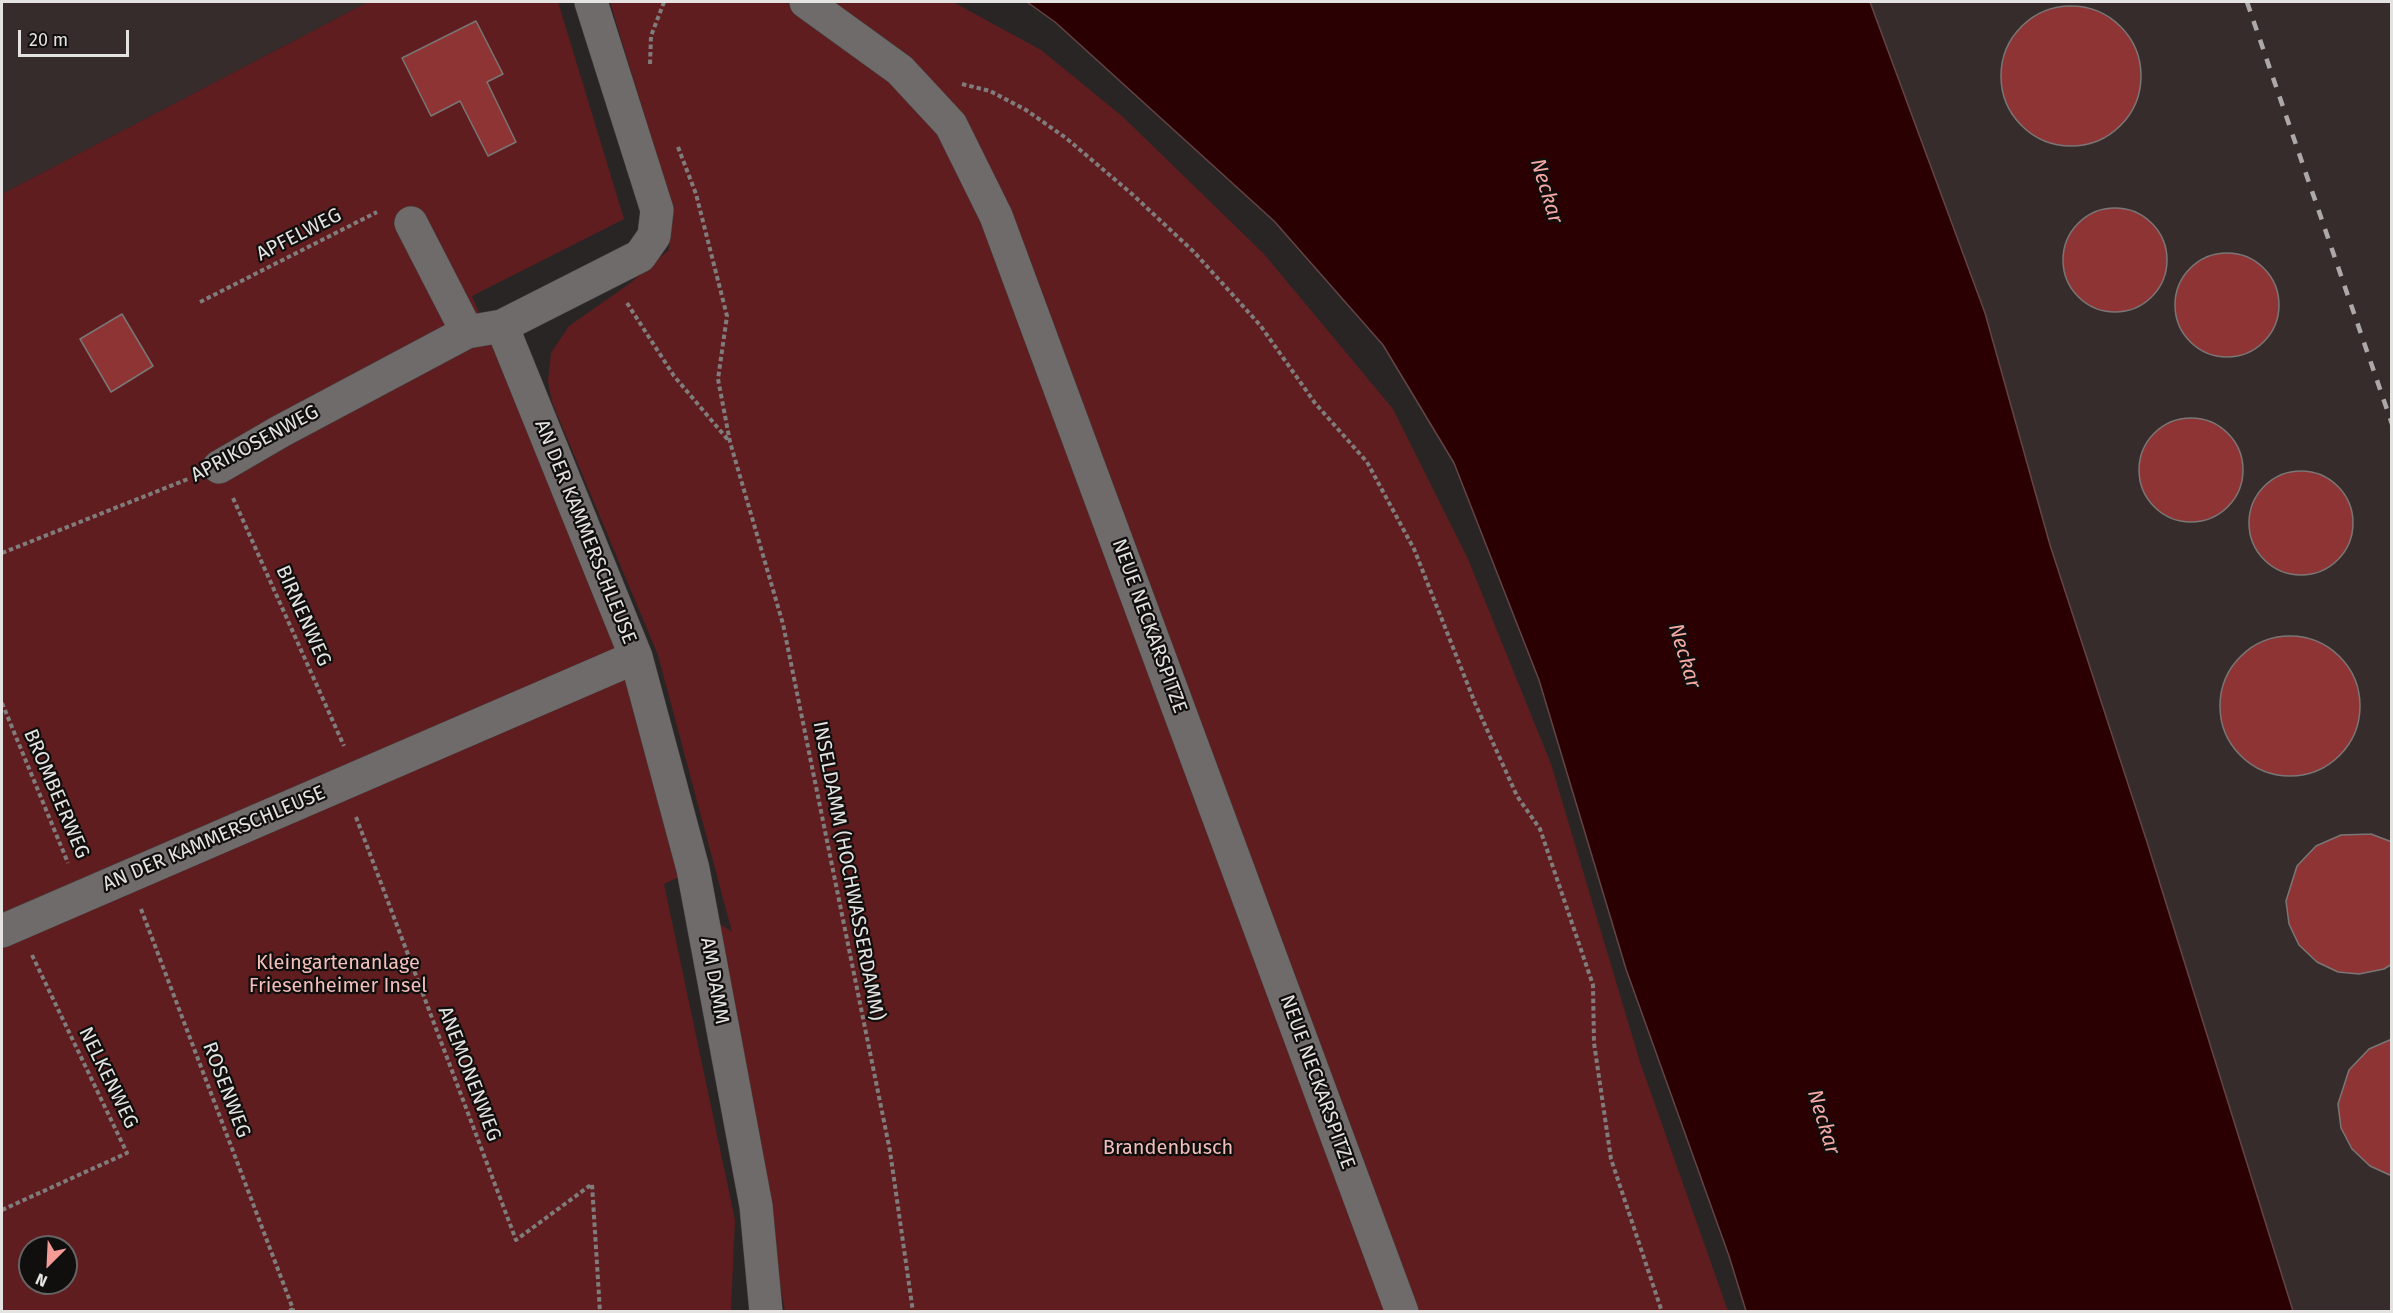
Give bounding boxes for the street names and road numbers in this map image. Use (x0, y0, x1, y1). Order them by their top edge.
street label: APFELWEG (252, 203, 346, 267)
street label: APRIKOSENWEG (187, 400, 323, 488)
street label: AN DER KAMMERSCHLEUSE (529, 416, 641, 648)
street label: NEUE NECKARSPITZE (1106, 536, 1192, 716)
street label: BIRNENWEG (270, 562, 336, 670)
street label: INSELDAMM (HOCHWASSERDAMM) (807, 719, 889, 1023)
street label: BROMBEERWEG (18, 726, 94, 862)
street label: AN DER KAMMERSCHLEUSE (99, 781, 329, 897)
street label: AM DAMM (695, 936, 733, 1026)
street label: NEUE NECKARSPITZE (1274, 992, 1360, 1172)
street label: ANEMONENWEG (432, 1003, 506, 1145)
street label: NELKENWEG (73, 1023, 143, 1133)
street label: ROSENWEG (197, 1039, 255, 1141)

